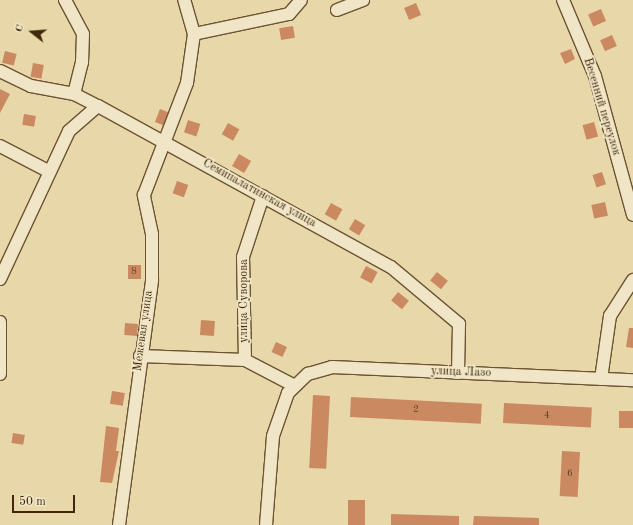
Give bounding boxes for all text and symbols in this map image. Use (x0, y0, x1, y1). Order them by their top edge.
north arrow (12, 12, 52, 52)
text: С (14, 23, 26, 33)
street label: Весенний переулок (579, 56, 623, 158)
street label: Семипалатинская улица (200, 157, 318, 231)
street label: улица Суворова (238, 259, 252, 343)
house number: 8 (131, 266, 137, 278)
street label: Межевая улица (131, 290, 157, 372)
street label: улица Лазо (431, 365, 491, 381)
house number: 2 (413, 404, 419, 416)
house number: 4 (544, 410, 550, 422)
house number: 6 (567, 468, 573, 480)
scale bar (14, 487, 77, 513)
text: 50 m (19, 496, 46, 508)

